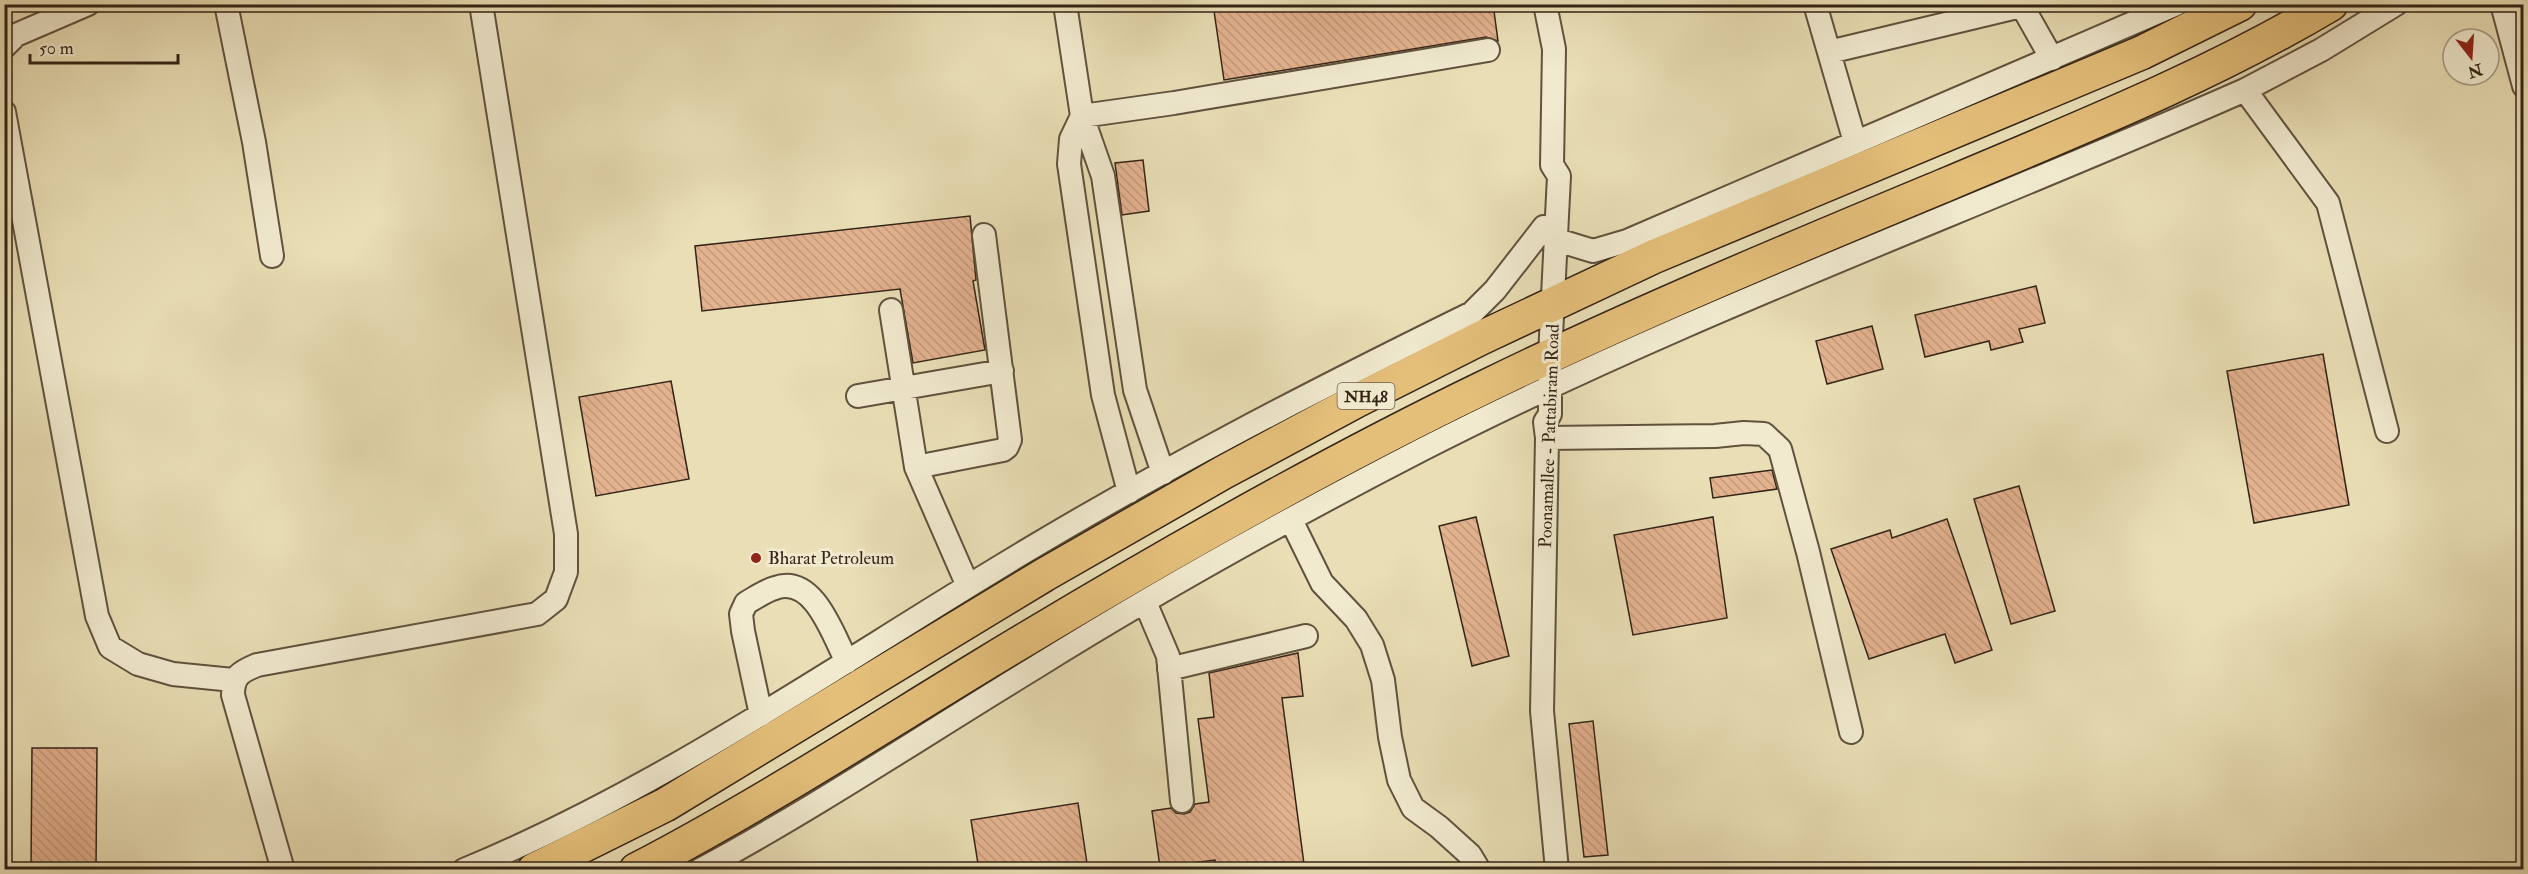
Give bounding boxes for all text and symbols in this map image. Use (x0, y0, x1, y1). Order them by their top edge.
scale bar (30, 27, 178, 65)
north arrow (2441, 27, 2501, 87)
text: 50 m (39, 37, 74, 60)
text: N (2465, 58, 2486, 82)
street label: Poonamallee - Pattabiram Road (1534, 323, 1565, 549)
road number: NH48 (1338, 383, 1394, 409)
place label: Bharat Petroleum (768, 547, 894, 570)
marker: Bharat Petroleum (749, 551, 763, 565)

